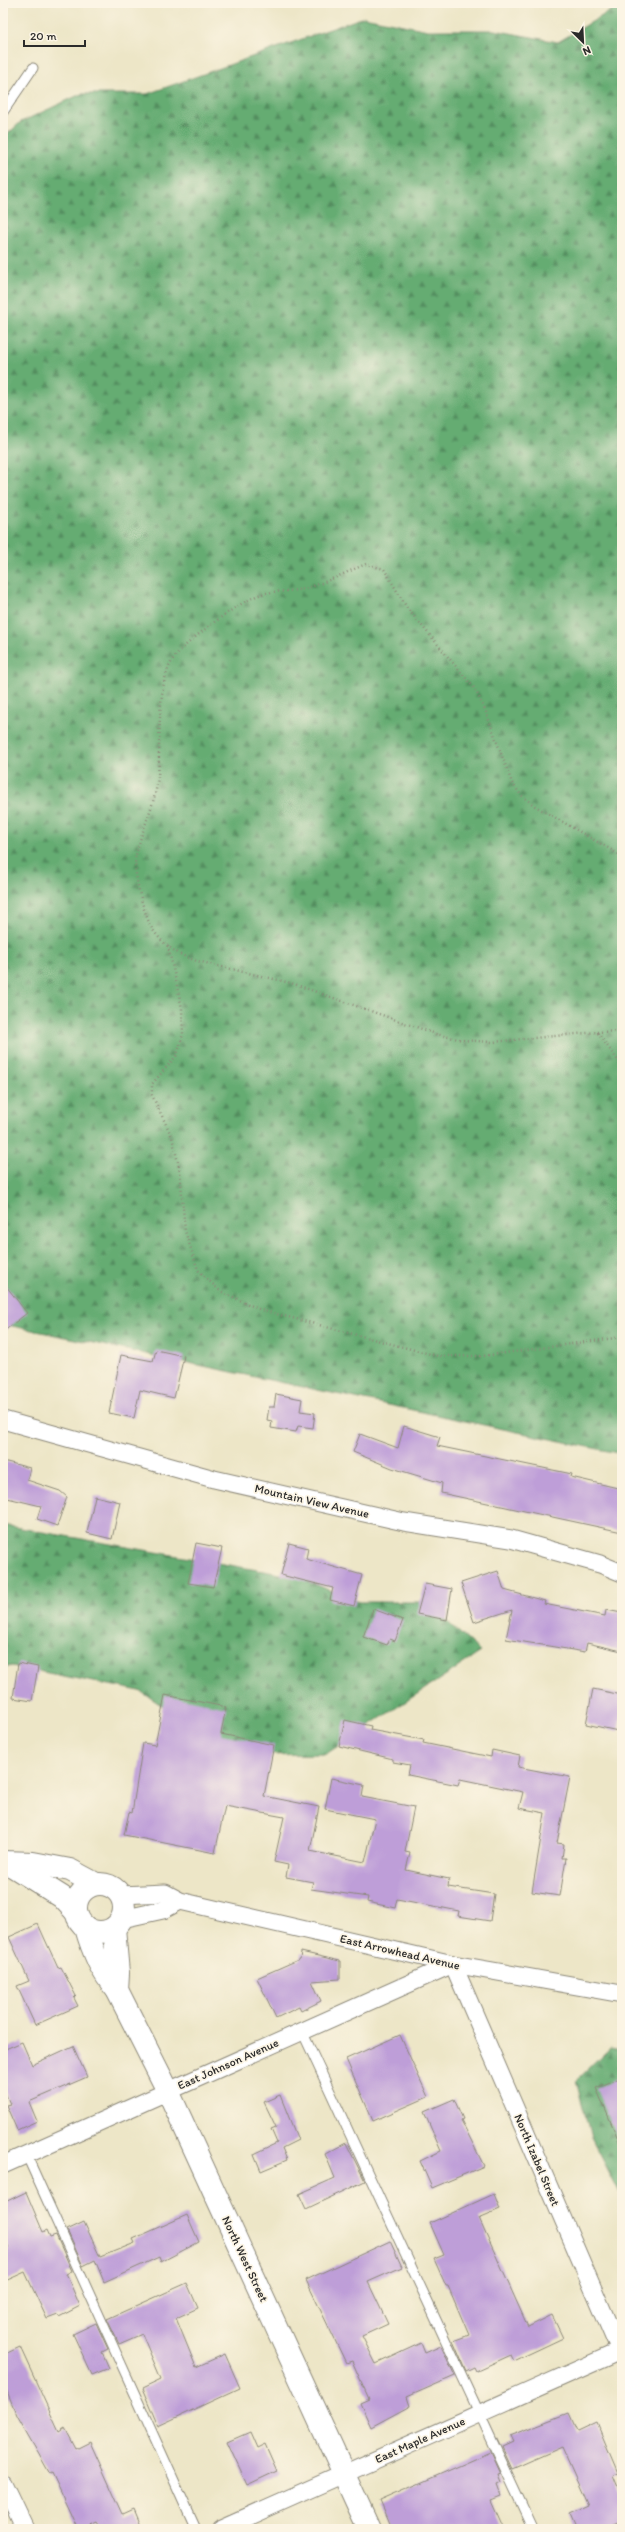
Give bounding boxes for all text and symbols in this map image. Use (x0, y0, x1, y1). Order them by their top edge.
scale bar (24, 22, 85, 48)
north arrow (563, 22, 603, 62)
text: 20 m (30, 29, 57, 43)
text: N (581, 43, 593, 58)
street label: Mountain View Avenue (253, 1481, 371, 1521)
street label: East Arrowhead Avenue (339, 1931, 462, 1973)
street label: East Johnson Avenue (175, 2035, 281, 2093)
street label: North Izabel Street (511, 2112, 563, 2209)
street label: North West Street (219, 2214, 271, 2305)
street label: East Maple Avenue (373, 2414, 467, 2466)

